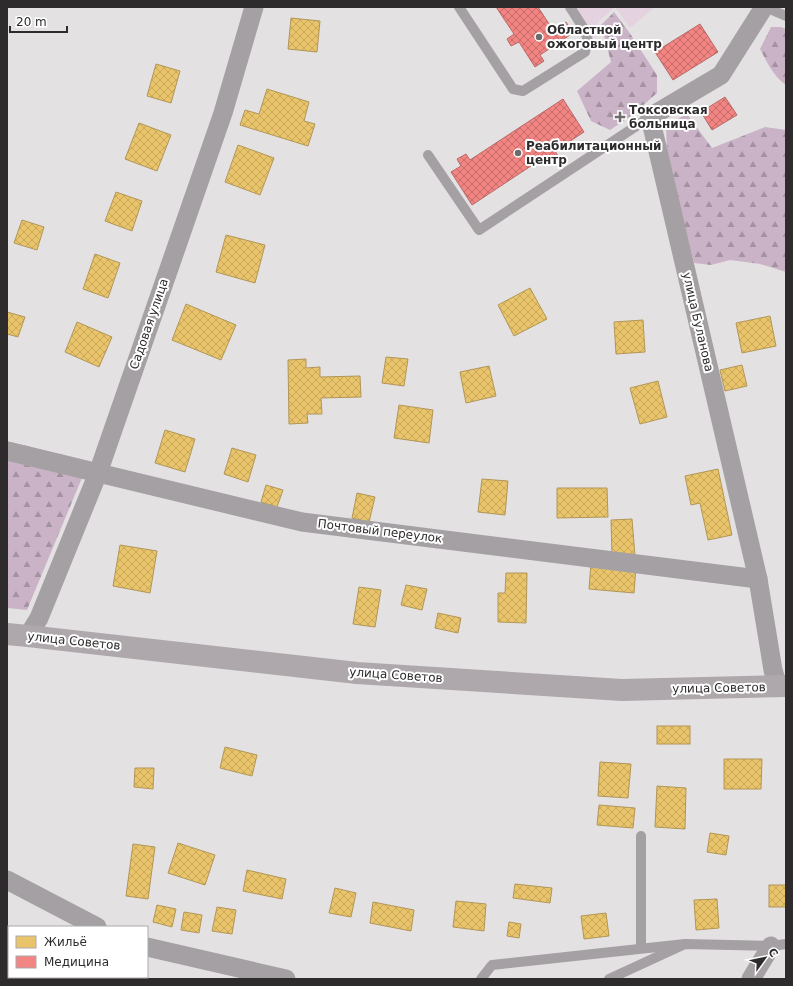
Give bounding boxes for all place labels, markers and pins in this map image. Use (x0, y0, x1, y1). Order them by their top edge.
place label: Областной ожоговый центр (547, 23, 662, 51)
marker: Областной ожоговый центр (534, 32, 544, 42)
place label: Токсовская больница (629, 103, 708, 131)
marker: Токсовская больница (614, 111, 626, 123)
place label: Реабилитационный центр (526, 139, 661, 167)
marker: Реабилитационный центр (513, 148, 523, 158)

